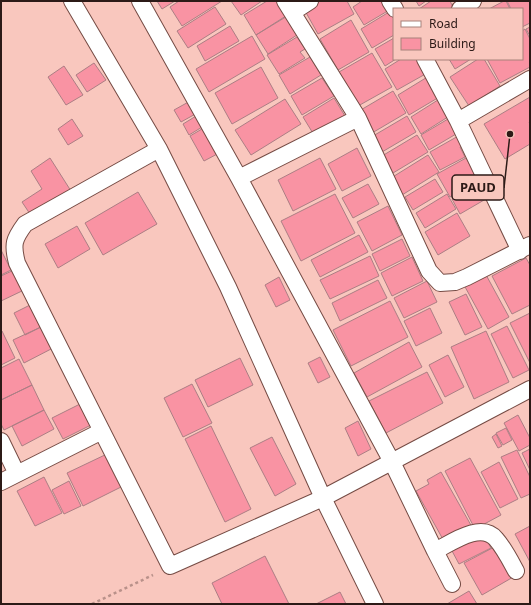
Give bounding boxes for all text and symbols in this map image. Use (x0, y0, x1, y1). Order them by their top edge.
legend (393, 8, 523, 60)
text: Road (429, 15, 458, 32)
text: Building (429, 35, 476, 52)
callout: PAUD (452, 175, 504, 200)
text: PAUD (460, 178, 496, 196)

